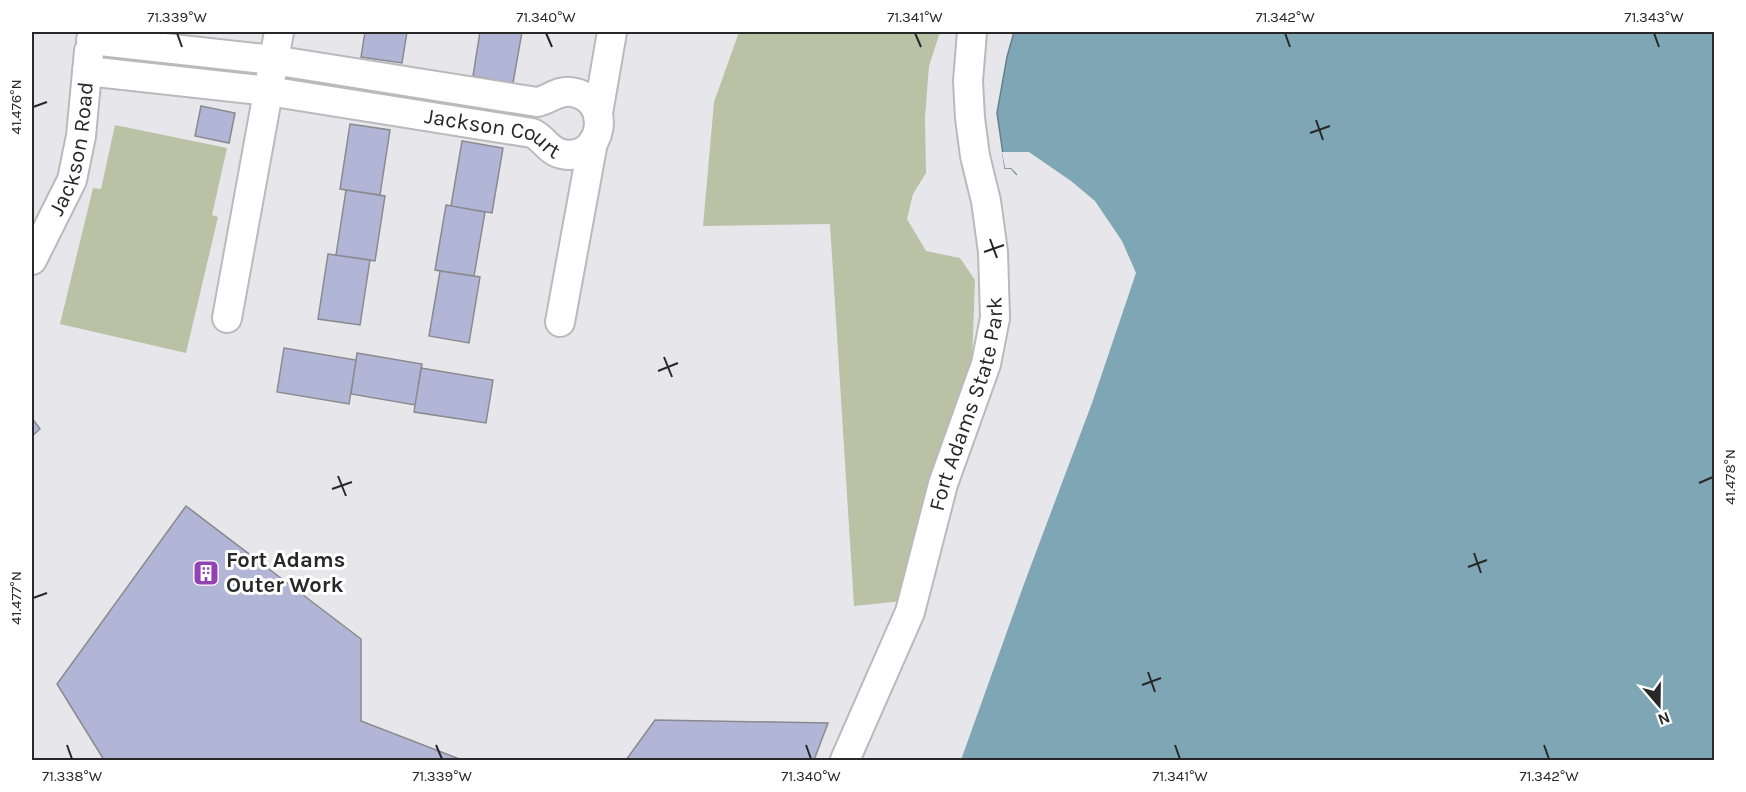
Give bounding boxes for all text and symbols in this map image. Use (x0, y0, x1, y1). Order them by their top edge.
text: 71.339°W (147, 8, 207, 26)
text: 71.340°W (516, 8, 576, 26)
text: 71.341°W (887, 8, 943, 26)
text: 71.342°W (1255, 8, 1315, 26)
text: 71.343°W (1624, 8, 1684, 26)
text: 41.476°N (7, 79, 25, 135)
street label: Jackson Road (43, 81, 99, 220)
street label: Jackson Court (423, 103, 565, 165)
street label: Fort Adams State Park (924, 296, 1008, 514)
text: 41.478°N (1721, 449, 1739, 505)
place label: Fort Adams Outer Work (226, 547, 345, 598)
building icon: Fort Adams Outer Work (191, 558, 221, 588)
text: 41.477°N (7, 571, 25, 625)
north arrow (1629, 675, 1689, 735)
text: N (1655, 708, 1673, 730)
text: 71.338°W (42, 767, 103, 785)
text: 71.339°W (412, 767, 472, 785)
text: 71.340°W (781, 767, 841, 785)
text: 71.341°W (1152, 767, 1208, 785)
text: 71.342°W (1519, 767, 1579, 785)

